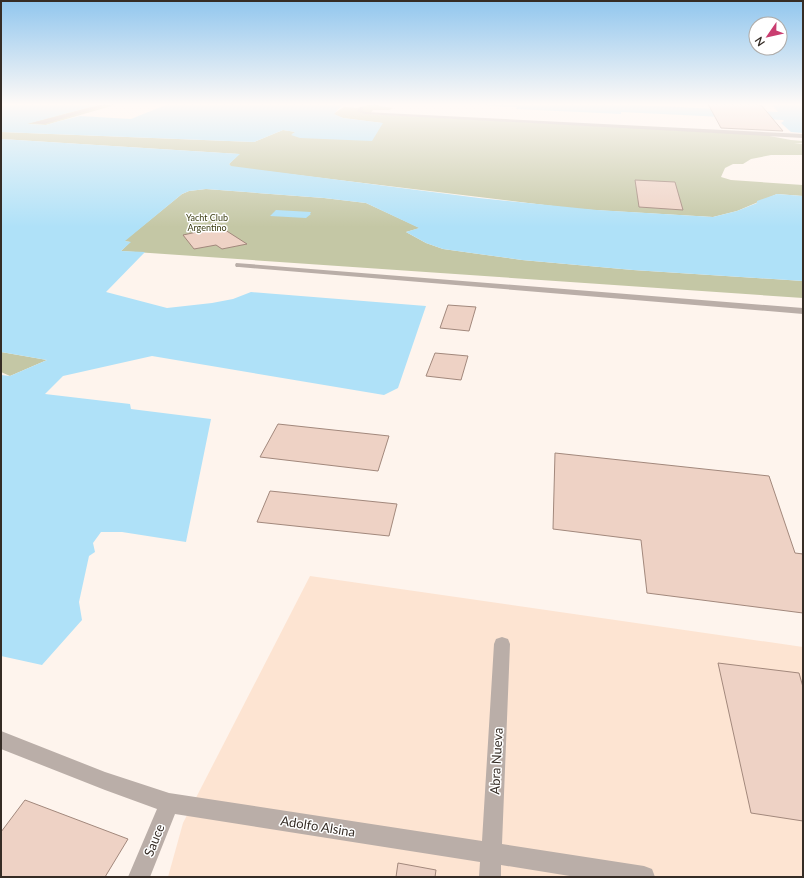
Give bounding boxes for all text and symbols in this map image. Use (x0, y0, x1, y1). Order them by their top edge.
north arrow (748, 16, 788, 56)
text: N (752, 35, 767, 49)
park label: Yacht Club Argentino (186, 212, 228, 233)
street label: Abra Nueva (486, 727, 506, 795)
street label: Adolfo Alsina (280, 812, 356, 840)
street label: Sauce (140, 821, 168, 859)

